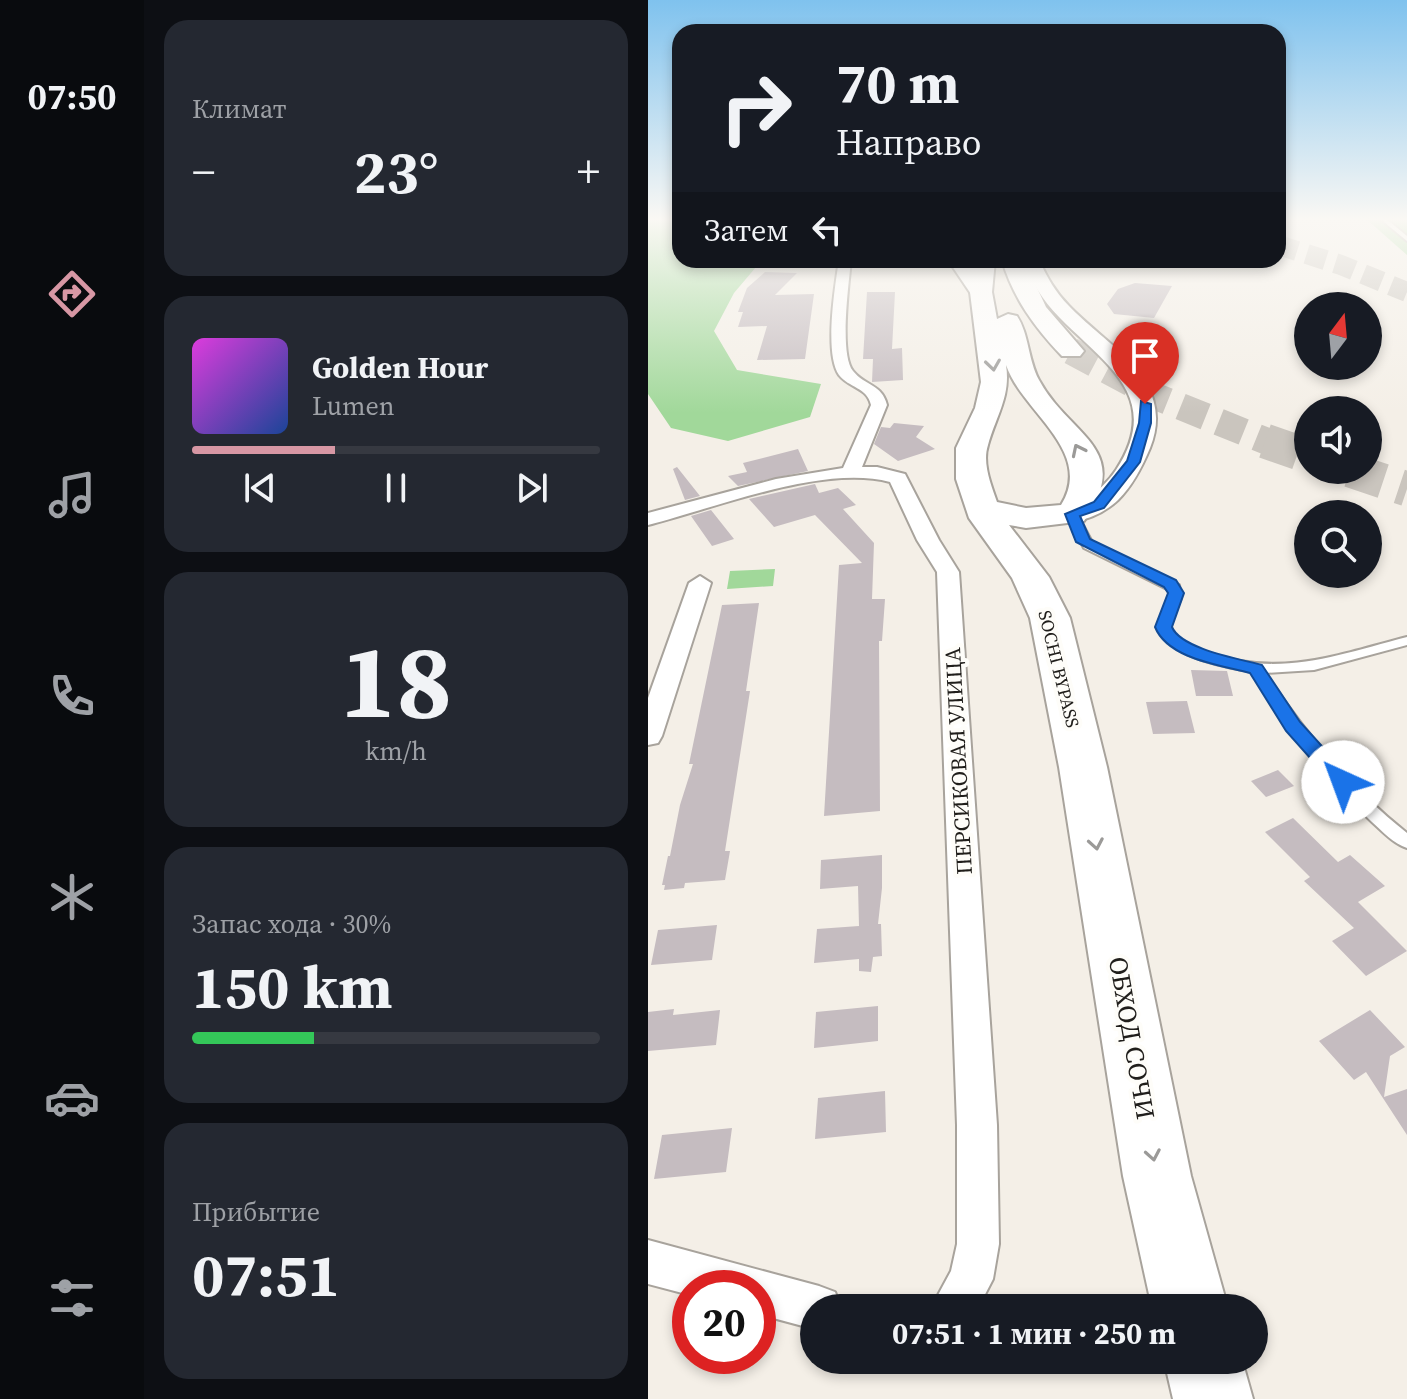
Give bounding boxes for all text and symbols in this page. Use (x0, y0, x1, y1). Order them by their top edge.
text: 70 m (836, 45, 959, 122)
icon: right (704, 56, 808, 160)
text: 07:50 (28, 72, 116, 121)
text: Климат (192, 91, 286, 127)
text: Направо (836, 118, 981, 167)
text: 23° (354, 131, 438, 213)
text: − (192, 141, 215, 202)
text: + (577, 141, 600, 202)
icon: left (805, 208, 849, 252)
text: Затем (704, 210, 789, 251)
icon: directions (44, 266, 100, 322)
north arrow (1294, 292, 1382, 380)
map controls (1294, 292, 1382, 588)
pin (1111, 322, 1179, 404)
icon: arrive (1123, 334, 1167, 378)
text: Golden Hour (312, 347, 488, 388)
one-way arrow (984, 359, 1001, 372)
text: Lumen (312, 388, 394, 424)
button: sound (1294, 396, 1382, 484)
one-way arrow (1072, 443, 1088, 458)
icon: previous (238, 466, 282, 510)
icon: pause (374, 466, 418, 510)
icon: next (510, 466, 554, 510)
icon: music (44, 467, 100, 523)
button: search (1294, 500, 1382, 588)
street label: SOCHI BYPASS (1032, 608, 1086, 730)
text: 18 (340, 609, 452, 752)
street label: ПЕРСИКОВАЯ УЛИЦА (937, 646, 979, 875)
icon: phone (44, 668, 100, 724)
text: km/h (365, 733, 427, 769)
position arrow (1301, 740, 1385, 824)
one-way arrow (1087, 837, 1104, 851)
icon: climate (44, 869, 100, 925)
text: Запас хода · 30% (192, 906, 391, 942)
text: 150 km (192, 946, 393, 1028)
street label: ОБХОД СОЧИ (1100, 954, 1164, 1122)
icon: car (44, 1070, 100, 1126)
one-way arrow (1143, 1148, 1160, 1161)
text: Прибытие (192, 1194, 320, 1230)
text: 07:51 (192, 1234, 340, 1316)
icon: filters (44, 1270, 100, 1326)
speed limit sign: 20 (672, 1270, 776, 1374)
text: 07:51 · 1 мин · 250 m (892, 1313, 1176, 1354)

